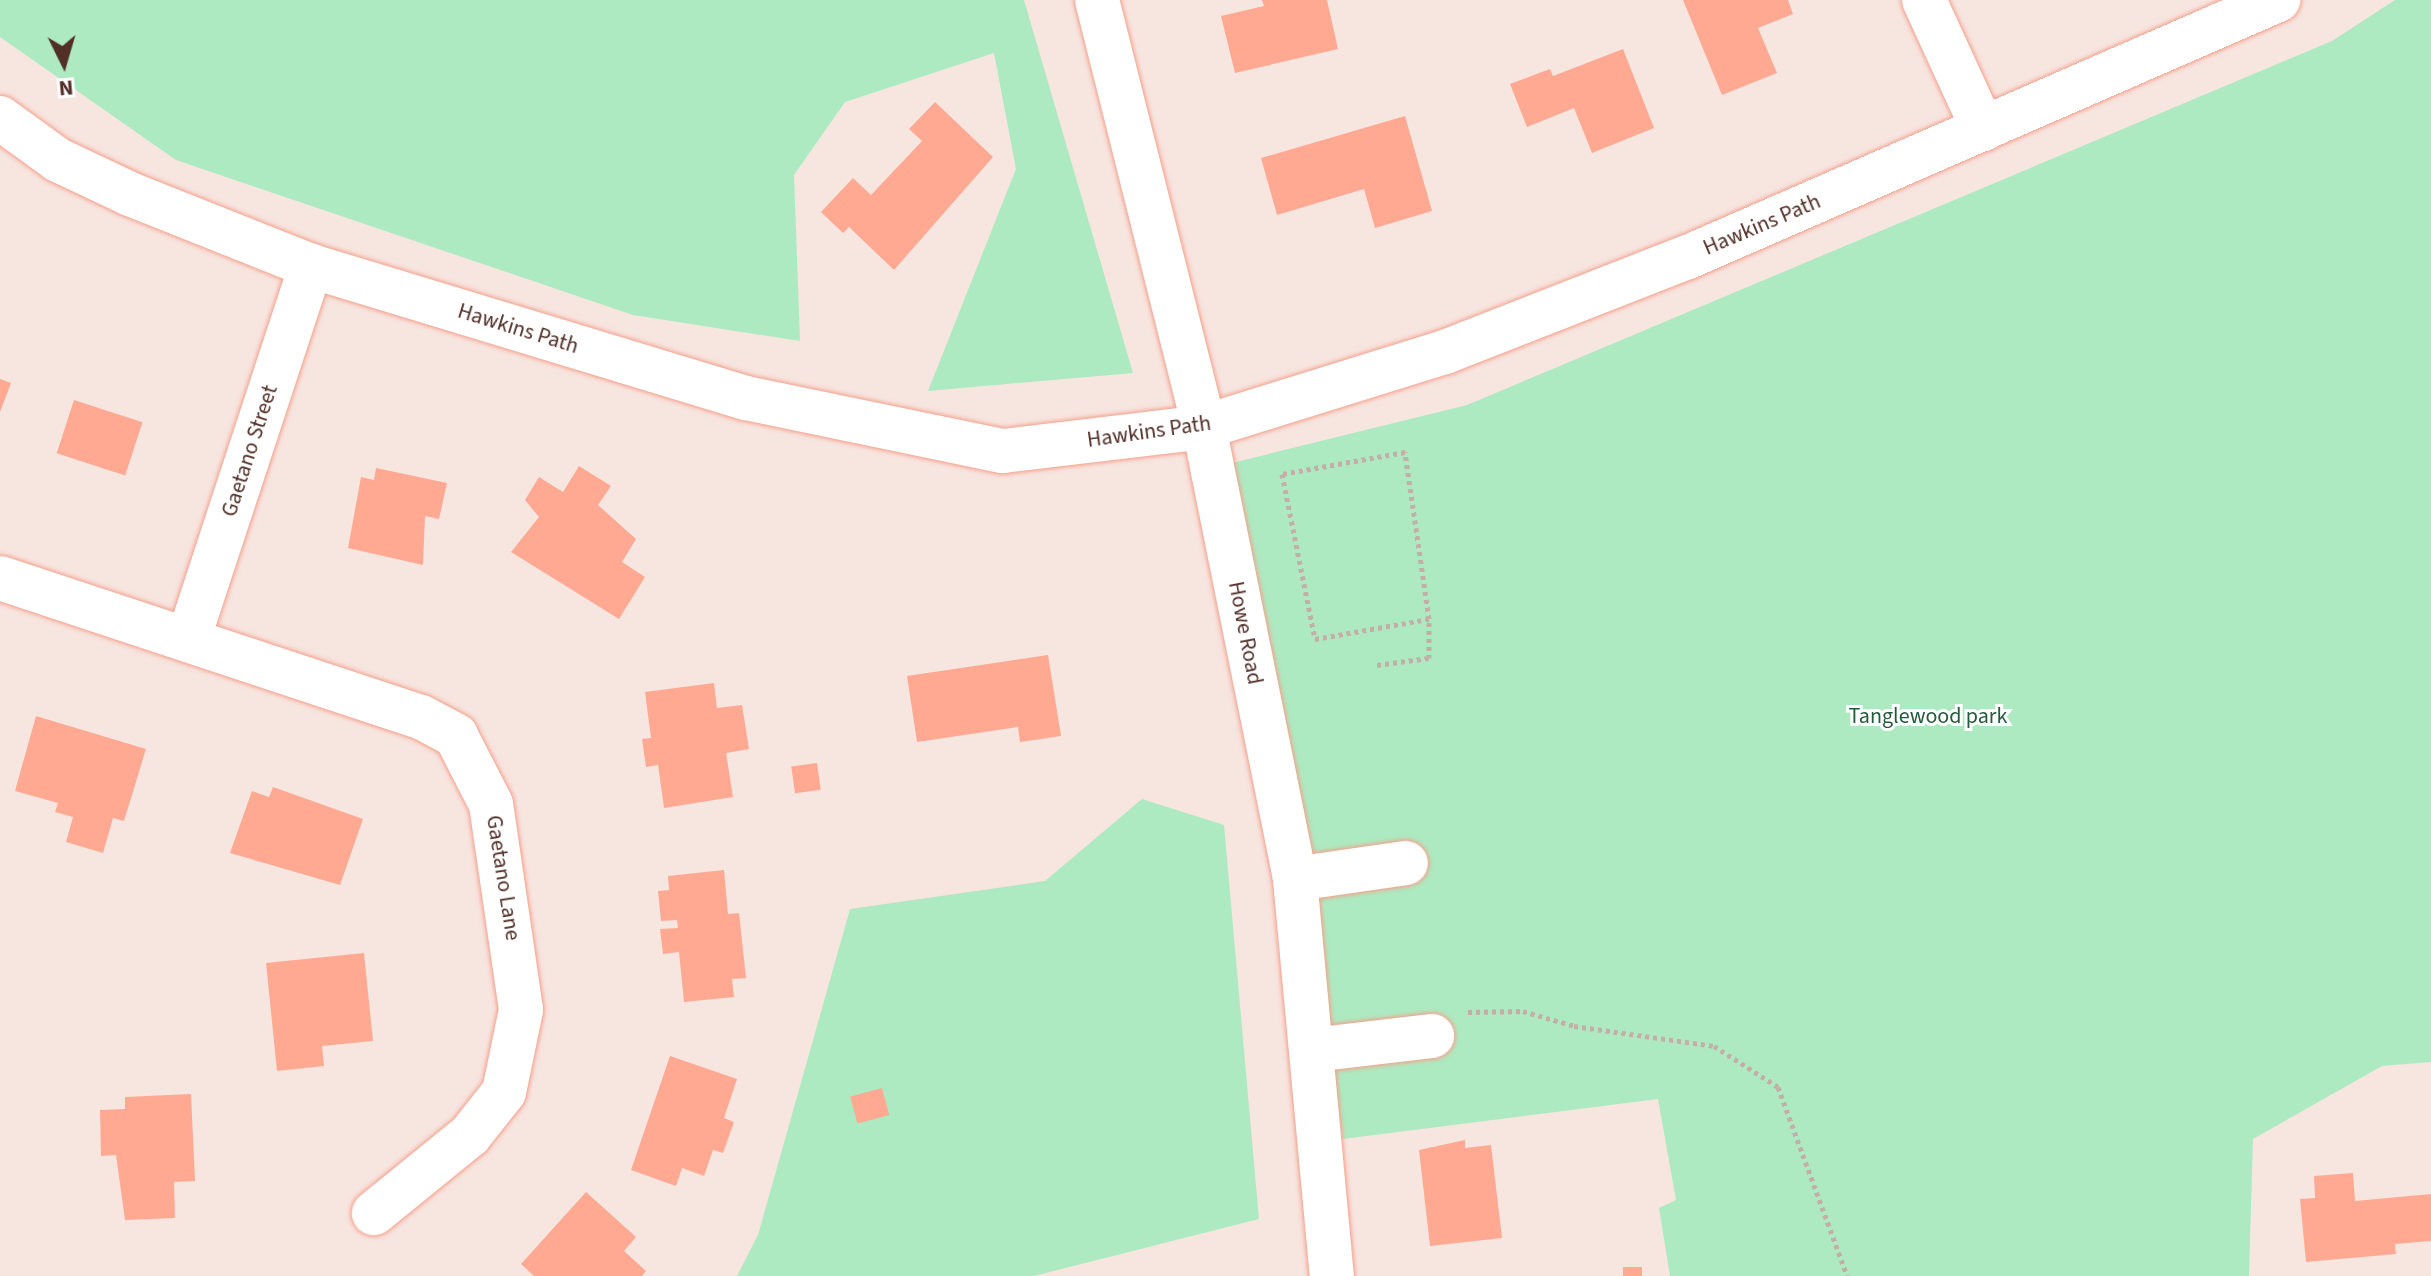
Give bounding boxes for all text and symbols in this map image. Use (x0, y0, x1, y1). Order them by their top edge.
north arrow (24, 24, 104, 104)
text: N (57, 71, 75, 104)
street label: Hawkins Path (1699, 188, 1825, 262)
street label: Hawkins Path (454, 298, 582, 360)
street label: Gaetano Street (216, 382, 284, 520)
street label: Hawkins Path (1085, 410, 1213, 454)
street label: Howe Road (1222, 579, 1268, 687)
park label: Tanglewood park (1849, 704, 2007, 730)
street label: Gaetano Lane (480, 813, 526, 943)

